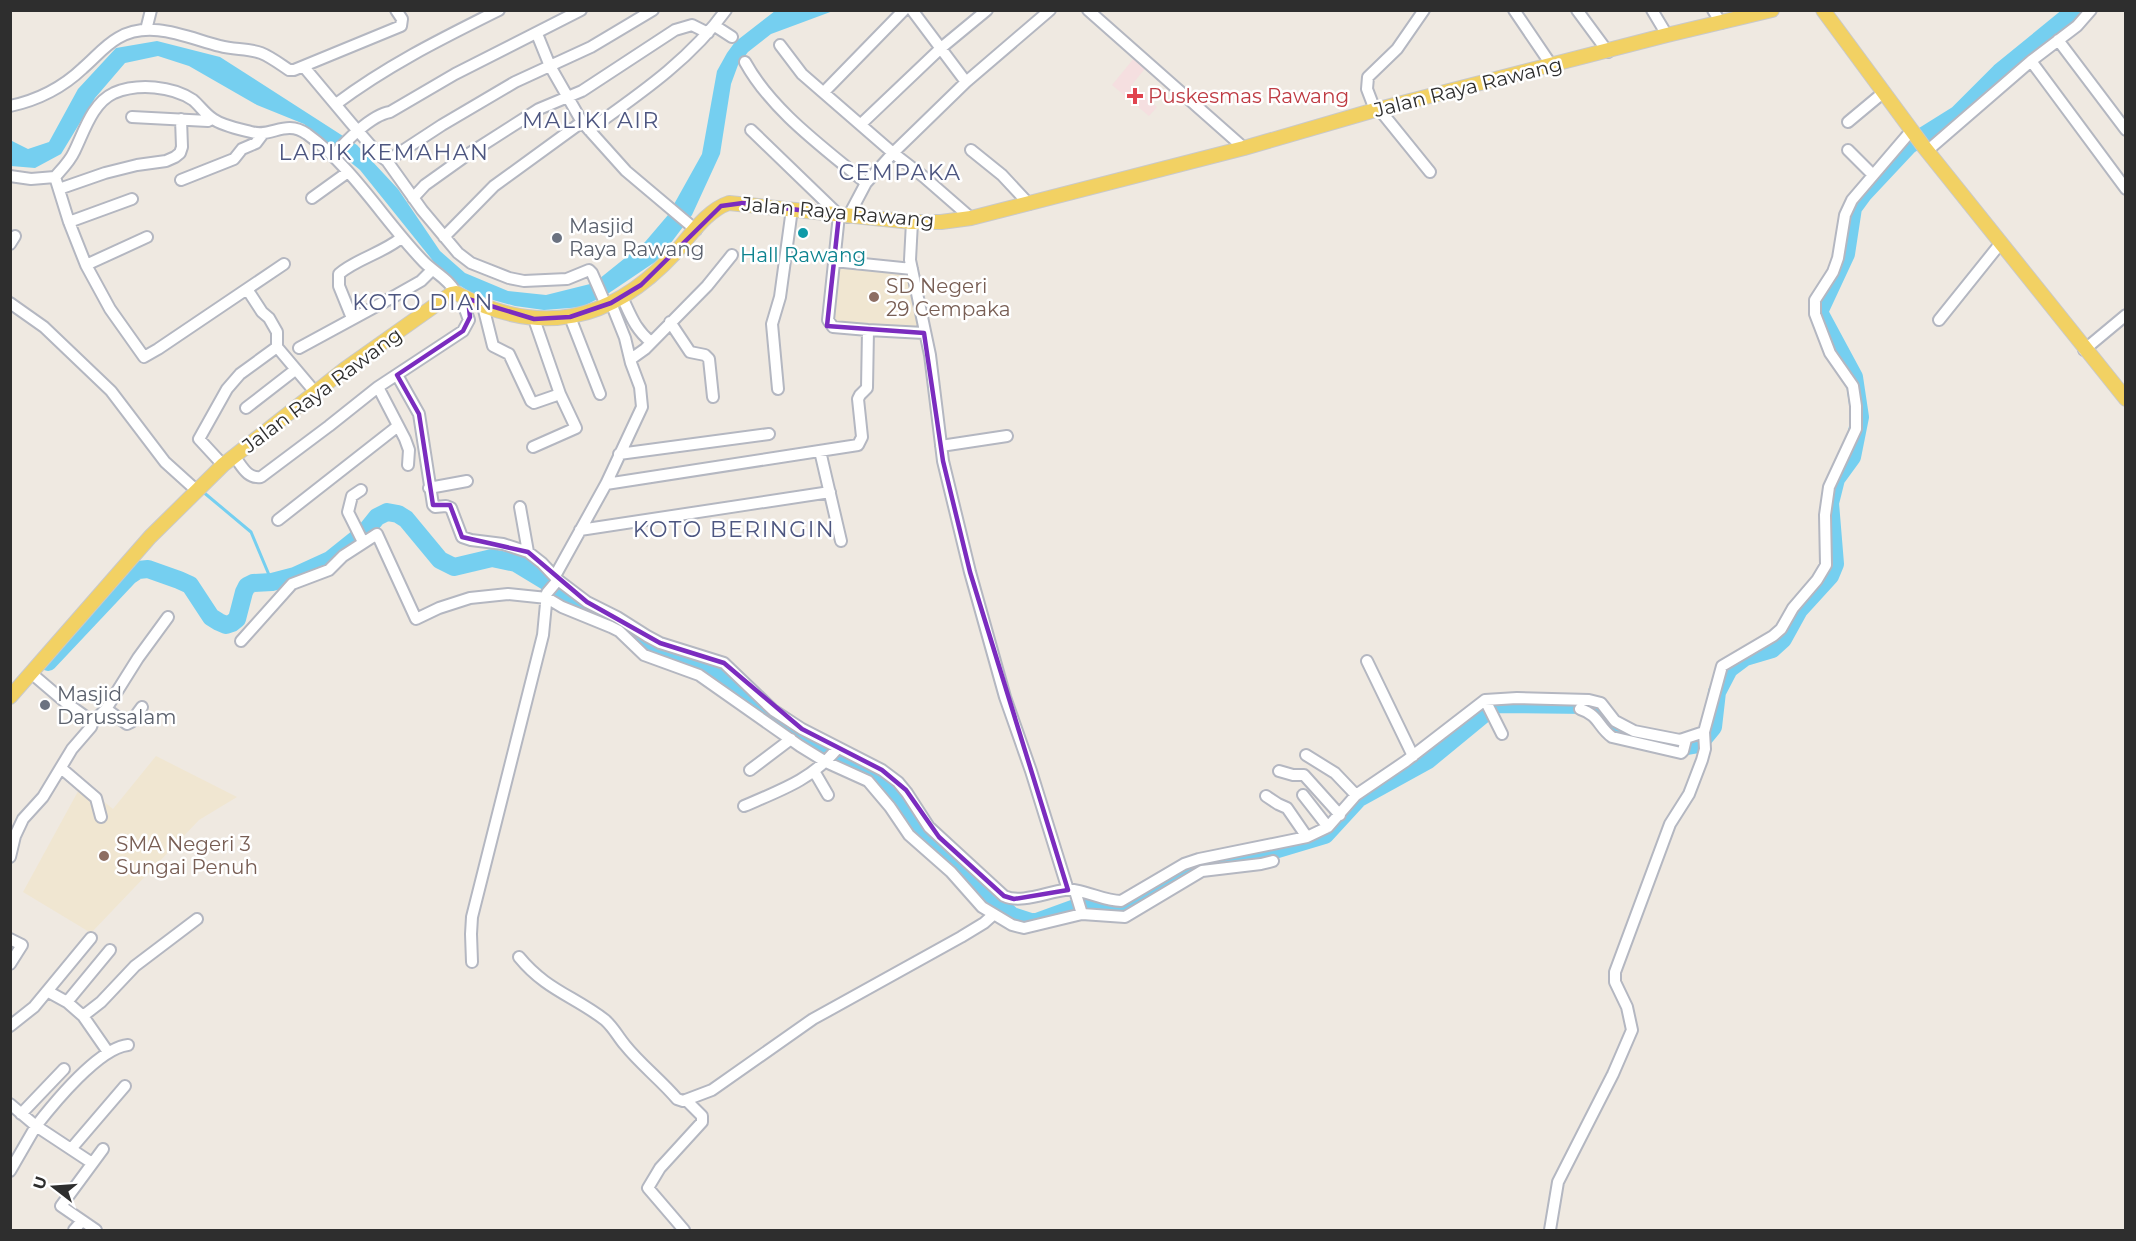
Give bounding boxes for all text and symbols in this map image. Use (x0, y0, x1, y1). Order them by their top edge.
street label: Jalan Raya Rawang (1370, 52, 1565, 122)
place label: Puskesmas Rawang (1148, 84, 1349, 108)
marker: Puskesmas Rawang (1126, 87, 1144, 105)
district label: MALIKI AIR (522, 107, 660, 134)
district label: LARIK KEMAHAN (279, 139, 489, 166)
district label: CEMPAKA (838, 159, 962, 186)
street label: Jalan Raya Rawang (740, 192, 935, 232)
place label: Masjid Raya Rawang (569, 214, 704, 261)
marker: Hall Rawang (796, 226, 810, 240)
marker: Masjid Raya Rawang (550, 231, 564, 245)
place label: Hall Rawang (740, 243, 866, 267)
place label: SD Negeri 29 Cempaka (886, 274, 1011, 321)
district label: KOTO DIAN (352, 289, 494, 316)
marker: SD Negeri 29 Cempaka (867, 290, 881, 304)
street label: Jalan Raya Rawang (237, 322, 406, 458)
district label: KOTO BERINGIN (633, 516, 835, 543)
place label: Masjid Darussalam (57, 682, 177, 729)
marker: Masjid Darussalam (38, 698, 52, 712)
place label: SMA Negeri 3 Sungai Penuh (116, 832, 258, 879)
marker: SMA Negeri 3 Sungai Penuh (97, 849, 111, 863)
north arrow (24, 1157, 84, 1217)
text: U (29, 1174, 51, 1192)

